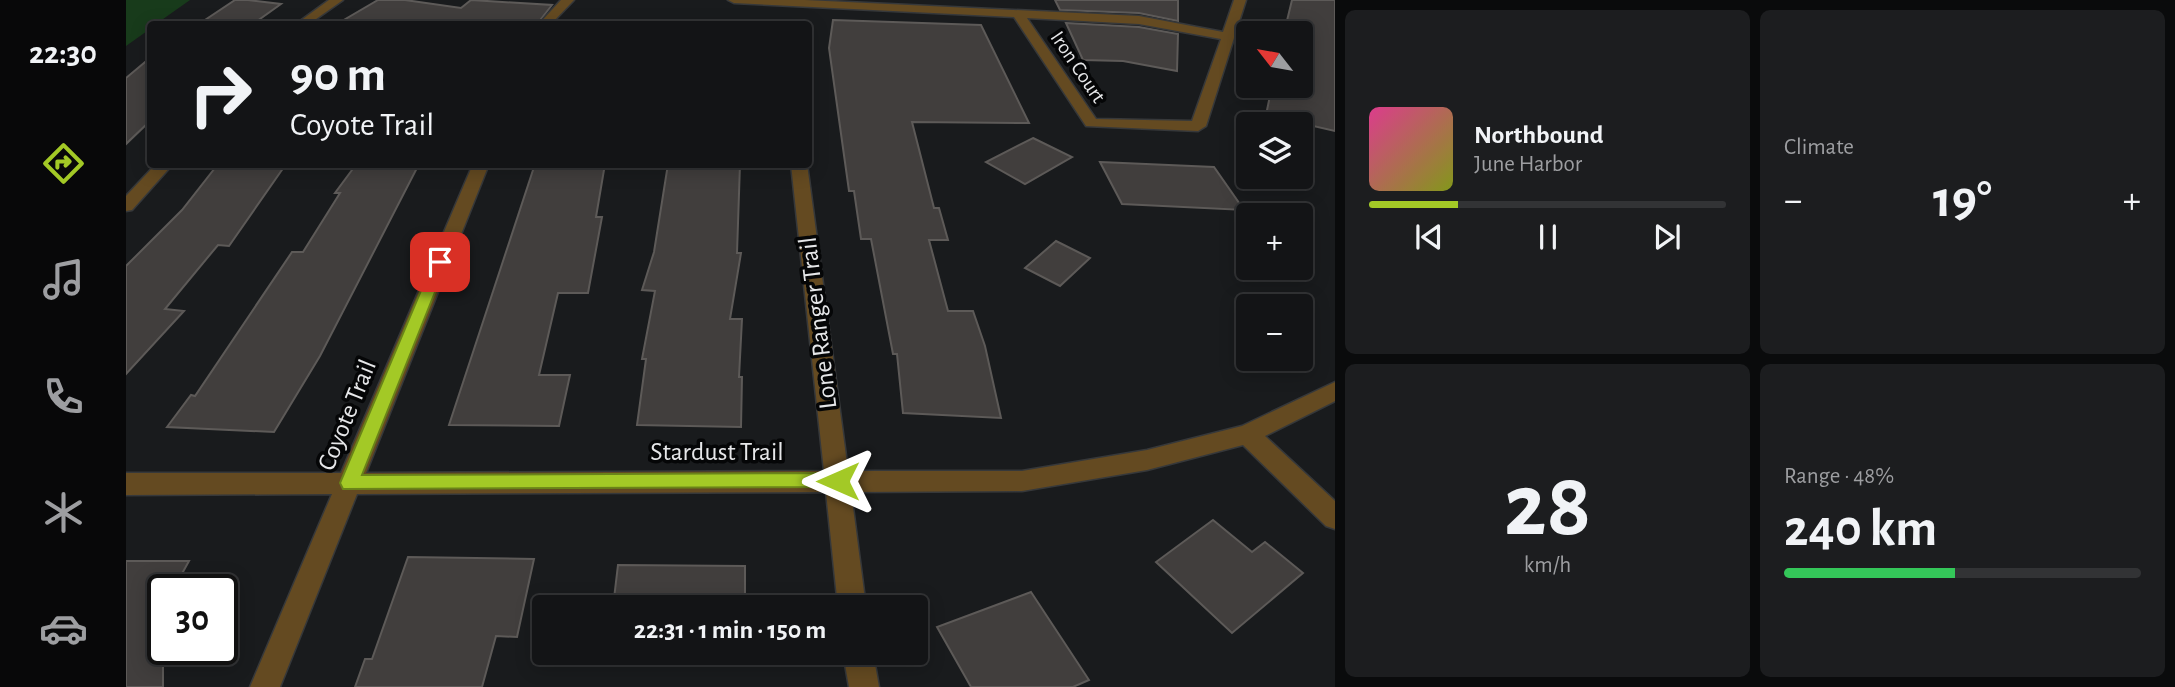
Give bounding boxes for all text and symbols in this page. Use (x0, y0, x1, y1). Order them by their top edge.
north arrow (1236, 21, 1312, 98)
map controls (1236, 21, 1313, 371)
street label: Iron Court (1047, 27, 1110, 107)
text: 22:30 (29, 37, 97, 69)
icon: right (175, 49, 266, 140)
text: 90 m (290, 51, 386, 100)
text: Coyote Trail (290, 109, 434, 141)
button: layers (1236, 112, 1313, 189)
text: Northbound (1474, 122, 1603, 148)
text: Climate (1784, 136, 1854, 159)
icon: directions (39, 139, 88, 188)
text: June Harbor (1474, 153, 1582, 176)
text: 19° (1933, 174, 1992, 226)
text: − (1784, 182, 1802, 220)
text: + (2123, 182, 2141, 220)
button: + (1236, 203, 1313, 280)
icon: previous (1410, 218, 1448, 256)
icon: pause (1529, 218, 1567, 256)
icon: next (1648, 218, 1686, 256)
pin (410, 232, 470, 292)
street label: Lone Ranger Trail (795, 236, 841, 410)
icon: arrive (421, 243, 459, 281)
icon: music (39, 255, 88, 304)
button: − (1236, 294, 1313, 371)
street label: Coyote Trail (313, 356, 381, 474)
icon: phone (39, 372, 88, 421)
street label: Stardust Trail (650, 439, 784, 465)
position arrow (801, 444, 875, 518)
text: 28 (1504, 461, 1591, 552)
text: Range · 48% (1784, 465, 1894, 488)
icon: climate (39, 488, 88, 537)
text: 240 km (1784, 503, 1937, 555)
text: km/h (1524, 554, 1571, 577)
speed limit sign: 30 (147, 574, 238, 665)
icon: car (39, 604, 88, 653)
text: 22:31 · 1 min · 150 m (634, 617, 826, 643)

